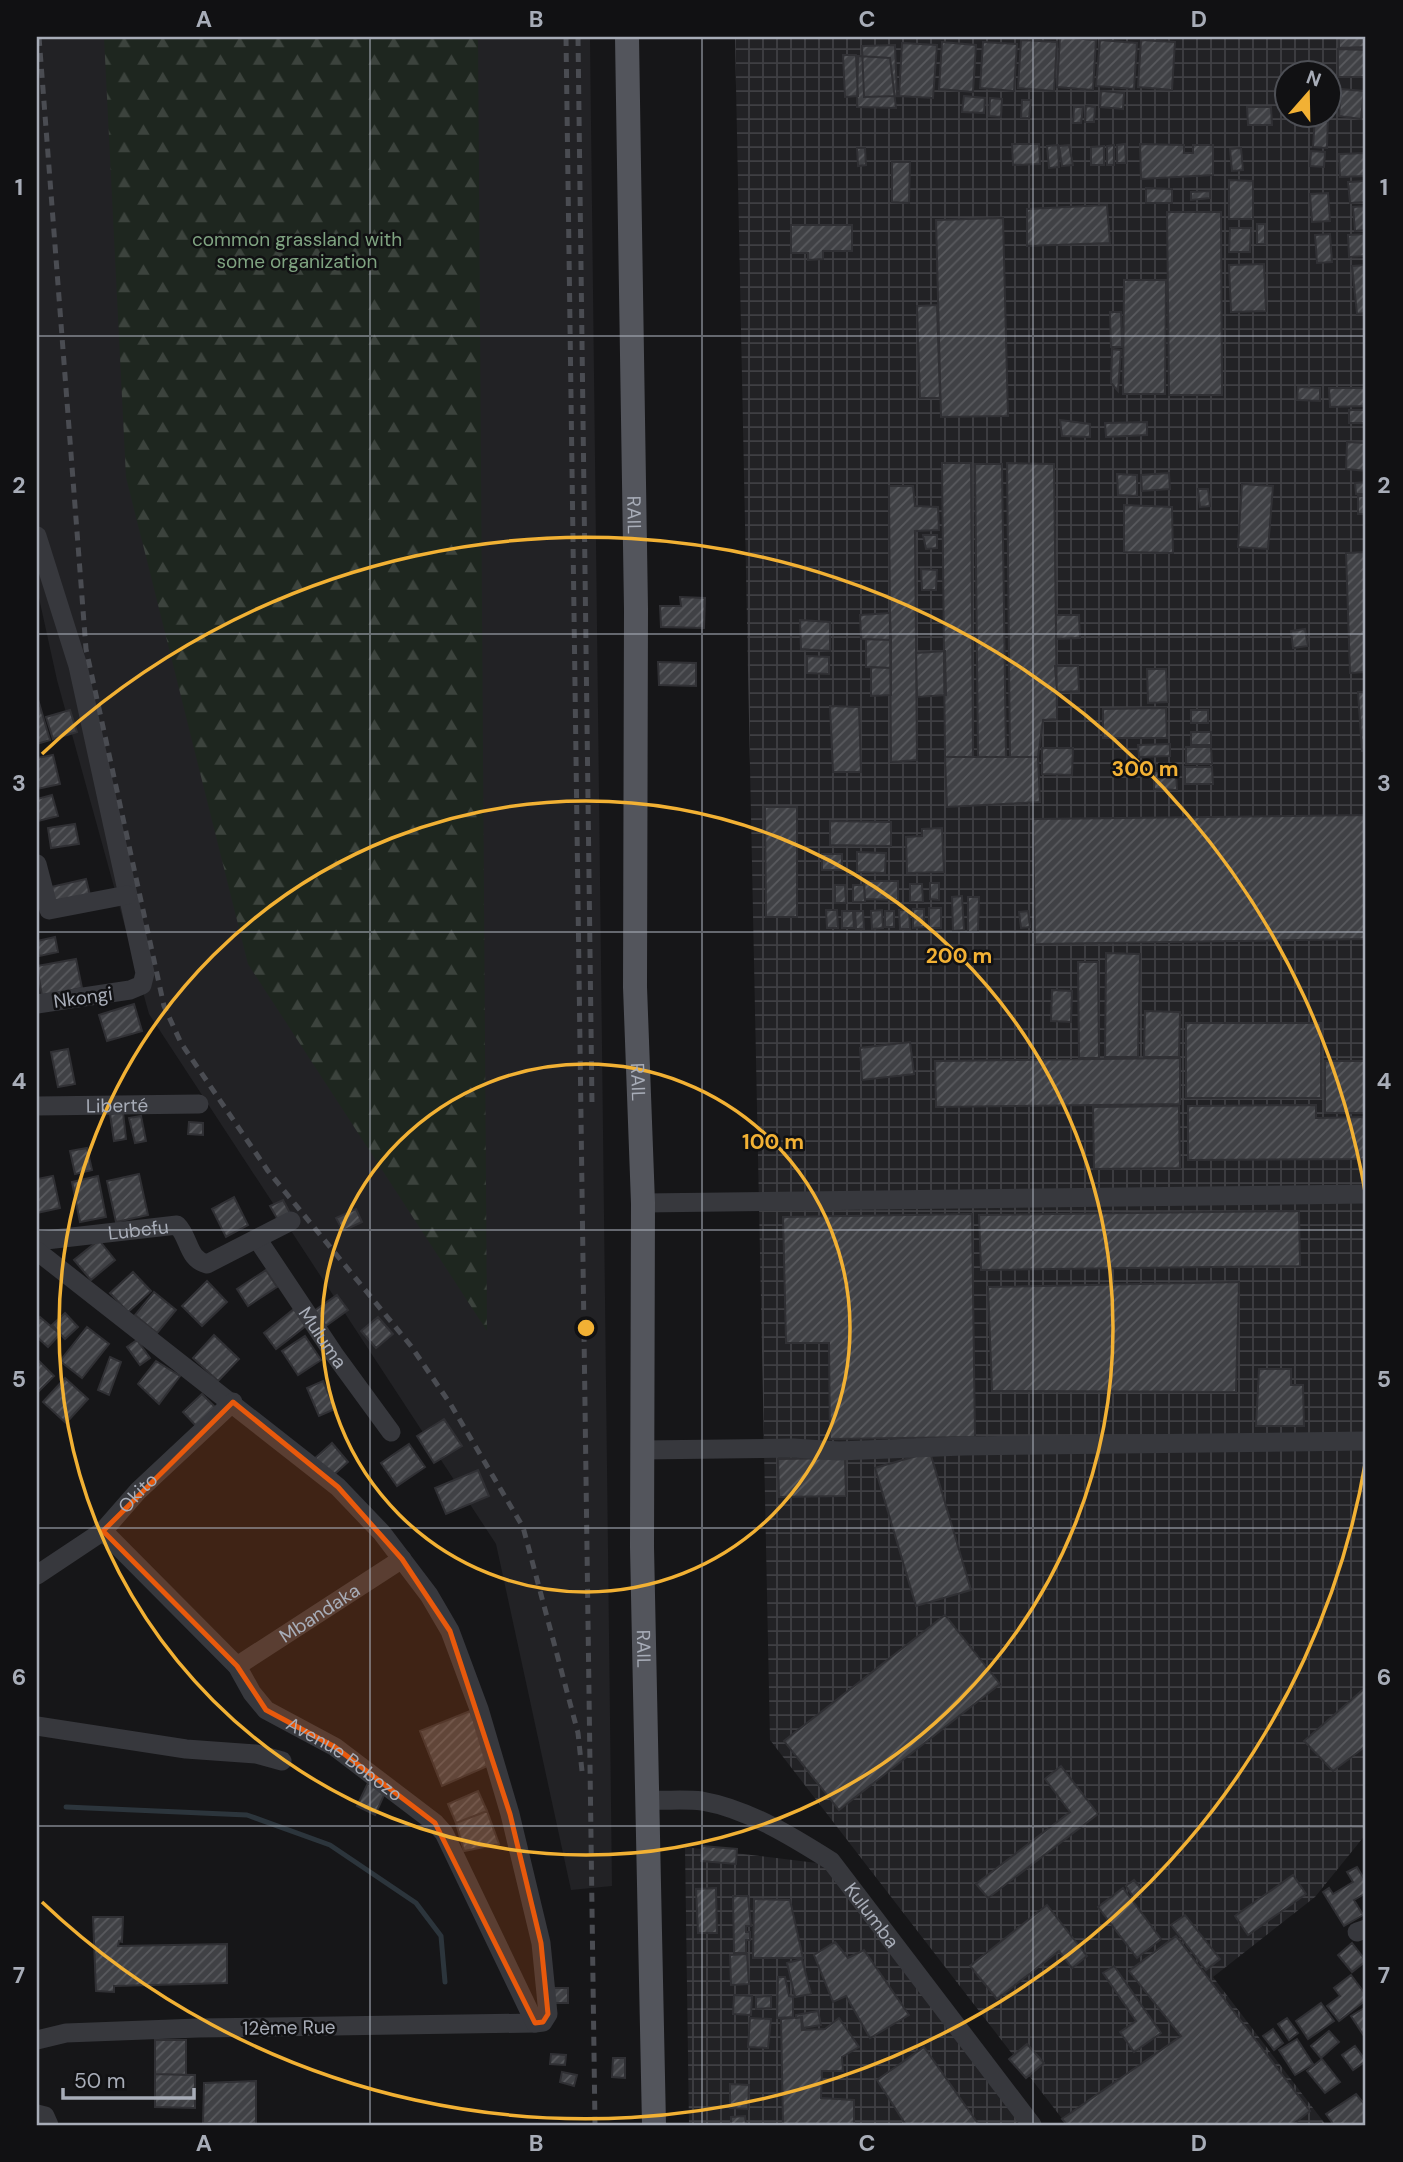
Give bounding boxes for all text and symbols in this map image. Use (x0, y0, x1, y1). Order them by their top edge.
text: A (196, 4, 212, 34)
text: B (529, 4, 543, 34)
text: C (859, 4, 875, 34)
text: D (1191, 4, 1207, 34)
north arrow (1274, 60, 1344, 130)
text: N (1303, 64, 1324, 93)
text: 1 (15, 172, 23, 202)
text: 1 (1380, 172, 1388, 202)
park label: common grassland with some organization (192, 227, 402, 274)
text: 2 (12, 470, 26, 500)
text: 2 (1377, 470, 1391, 500)
street label: RAIL (621, 496, 647, 534)
text: 300 m (1112, 755, 1178, 783)
text: 3 (12, 768, 26, 798)
text: 3 (1377, 768, 1391, 798)
text: 200 m (926, 942, 992, 970)
street label: Nkongi (52, 981, 114, 1014)
street label: RAIL (625, 1062, 651, 1102)
text: 4 (12, 1066, 27, 1096)
text: 4 (1377, 1066, 1392, 1096)
street label: Liberté (86, 1093, 148, 1118)
text: 100 m (742, 1128, 804, 1156)
street label: Lubefu (107, 1214, 170, 1246)
street label: Muluma (293, 1302, 352, 1373)
centre of rings (574, 1316, 598, 1340)
text: 5 (12, 1364, 26, 1394)
text: 5 (1377, 1364, 1391, 1394)
street label: Okito (112, 1467, 163, 1518)
street label: Mbandaka (274, 1578, 365, 1648)
street label: RAIL (631, 1629, 657, 1668)
text: 6 (12, 1662, 26, 1692)
text: 6 (1377, 1662, 1391, 1692)
street label: Avenue Bobozo (282, 1711, 408, 1807)
street label: Kulumba (839, 1877, 905, 1953)
text: 7 (13, 1960, 25, 1990)
text: 7 (1378, 1960, 1390, 1990)
street label: 12ème Rue (242, 2014, 336, 2041)
scale bar (63, 2057, 194, 2101)
text: 50 m (74, 2067, 125, 2095)
text: A (196, 2128, 212, 2158)
text: B (529, 2128, 543, 2158)
text: C (859, 2128, 875, 2158)
text: D (1191, 2128, 1207, 2158)

